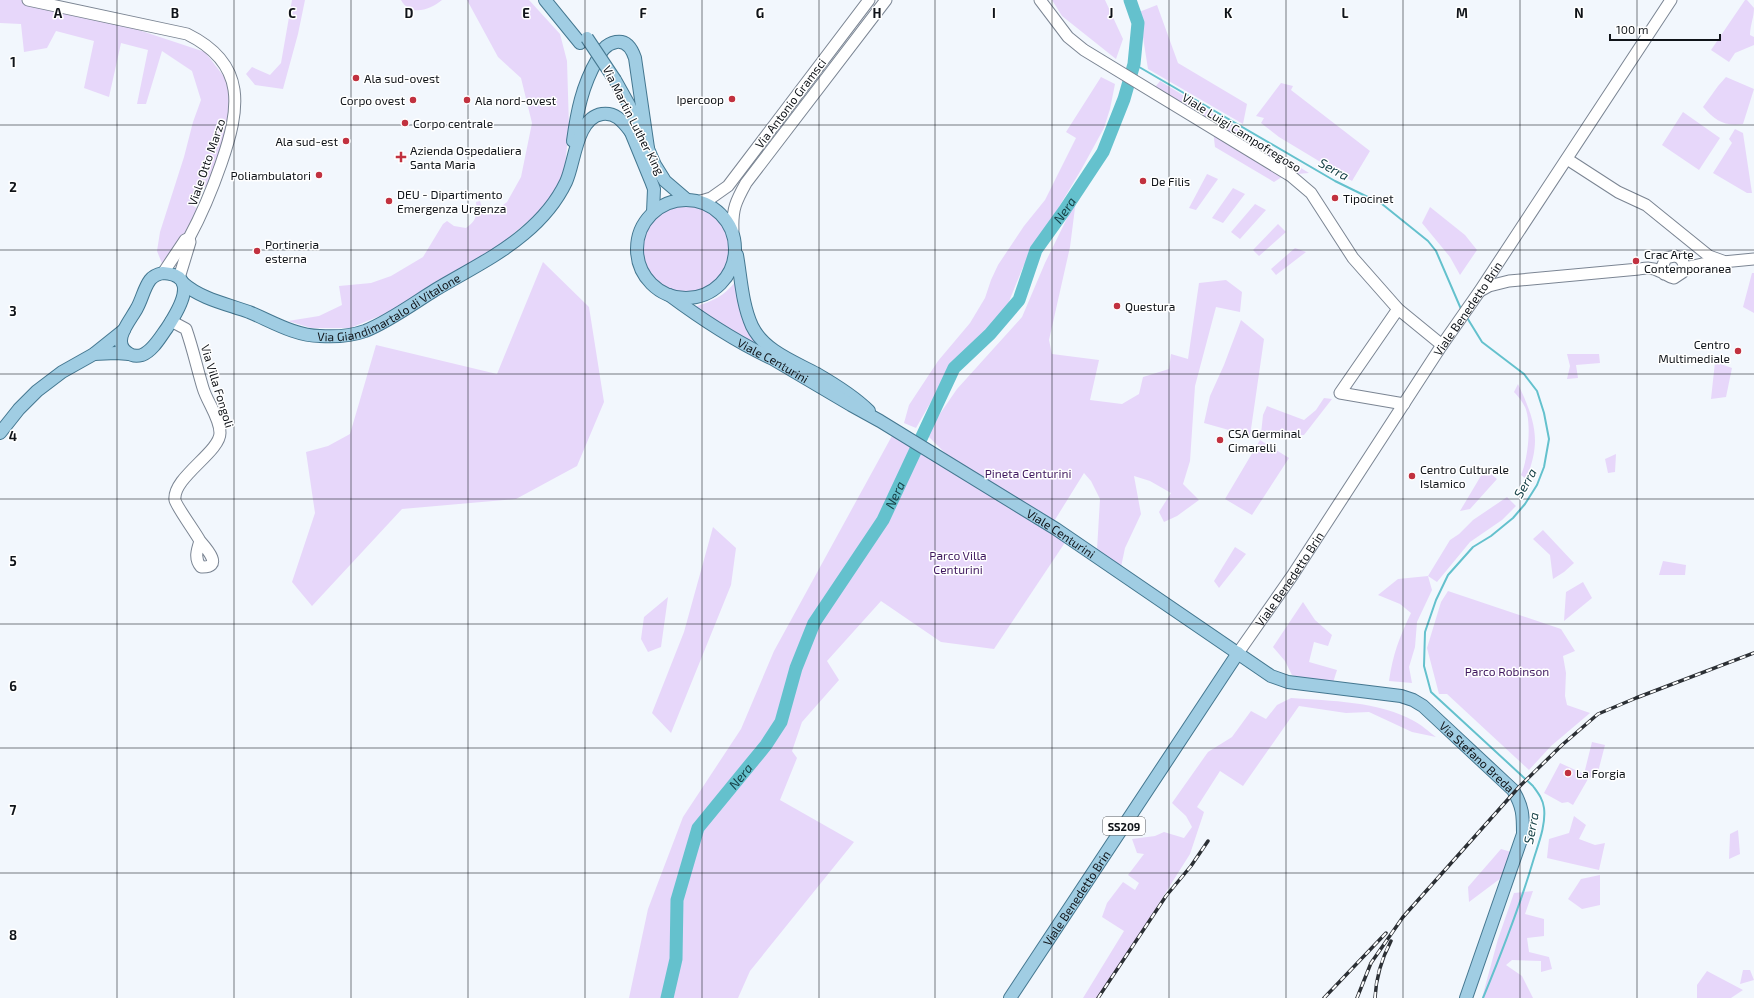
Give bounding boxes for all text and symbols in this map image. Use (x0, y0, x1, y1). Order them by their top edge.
text: A (54, 5, 63, 21)
text: B (171, 5, 179, 21)
text: C (288, 5, 296, 21)
text: D (405, 5, 414, 21)
text: E (522, 5, 530, 21)
text: F (639, 5, 647, 21)
text: G (756, 5, 764, 21)
text: H (873, 5, 882, 21)
text: I (992, 5, 996, 21)
text: J (1109, 5, 1113, 21)
text: K (1224, 5, 1233, 21)
text: L (1342, 5, 1349, 21)
text: M (1456, 5, 1468, 21)
text: N (1574, 5, 1584, 21)
scale bar (1610, 16, 1720, 42)
text: 100 m (1616, 22, 1648, 36)
text: 1 (10, 54, 16, 70)
street label: Via Antonio Gramsci (752, 55, 828, 151)
street label: Via Martin Luther King (600, 63, 668, 177)
place label: Ala sud-ovest (364, 71, 440, 85)
marker: Ala sud-ovest (351, 73, 361, 83)
street label: Viale Luigi Campofregoso (1180, 90, 1304, 174)
place label: Ipercoop (676, 92, 724, 106)
place label: Corpo ovest (340, 93, 405, 107)
place label: Ala nord-ovest (475, 93, 557, 107)
marker: Ipercoop (727, 94, 737, 104)
marker: Corpo ovest (408, 95, 418, 105)
marker: Ala nord-ovest (462, 95, 472, 105)
place label: Corpo centrale (413, 116, 493, 130)
street label: Viale Otto Marzo (185, 117, 228, 207)
marker: Corpo centrale (400, 118, 410, 128)
place label: Ala sud-est (275, 134, 338, 148)
marker: Ala sud-est (341, 136, 351, 146)
place label: Azienda Ospedaliera Santa Maria (410, 143, 521, 171)
marker: Azienda Ospedaliera Santa Maria (395, 151, 407, 163)
water label: Serra (1316, 154, 1352, 184)
place label: Poliambulatori (231, 168, 311, 182)
marker: Poliambulatori (314, 170, 324, 180)
place label: De Filis (1151, 174, 1190, 188)
marker: De Filis (1138, 176, 1148, 186)
text: 2 (9, 179, 17, 195)
place label: DEU - Dipartimento Emergenza Urgenza (397, 187, 506, 215)
place label: Tipocinet (1343, 191, 1394, 205)
marker: Tipocinet (1330, 193, 1340, 203)
water label: Nera (1050, 194, 1079, 227)
marker: DEU - Dipartimento Emergenza Urgenza (384, 196, 394, 206)
place label: Portineria esterna (265, 237, 319, 265)
marker: Portineria esterna (252, 246, 262, 256)
place label: Crac Arte Contemporanea (1644, 247, 1731, 275)
marker: Crac Arte Contemporanea (1631, 256, 1641, 266)
street label: Viale Benedetto Brin (1430, 258, 1504, 358)
street label: Via Giandimartalo di Vitalone (317, 270, 462, 343)
place label: Questura (1125, 299, 1175, 314)
marker: Questura (1112, 301, 1122, 311)
text: 3 (9, 303, 17, 319)
street label: Viale Centurini (735, 335, 811, 385)
place label: Centro Multimediale (1658, 337, 1730, 365)
street label: Via Villa Fongoli (199, 343, 237, 429)
marker: Centro Multimediale (1733, 346, 1743, 356)
place label: CSA Germinal Cimarelli (1228, 426, 1301, 454)
text: 4 (9, 428, 17, 444)
marker: CSA Germinal Cimarelli (1215, 435, 1225, 445)
place label: Centro Culturale Islamico (1420, 462, 1509, 490)
water label: Serra (1510, 465, 1540, 501)
park label: Pineta Centurini (985, 466, 1071, 480)
marker: Centro Culturale Islamico (1407, 471, 1417, 481)
water label: Nera (881, 479, 908, 511)
street label: Viale Centurini (1024, 506, 1098, 561)
street label: Viale Benedetto Brin (1252, 529, 1326, 629)
park label: Parco Villa Centurini (929, 548, 987, 576)
text: 5 (9, 553, 17, 569)
park label: Parco Robinson (1465, 664, 1549, 678)
text: 6 (9, 678, 17, 694)
street label: Via Stefano Breda (1437, 718, 1517, 795)
water label: Nera (725, 760, 756, 792)
place label: La Forgia (1576, 766, 1626, 780)
marker: La Forgia (1563, 768, 1573, 778)
text: 7 (10, 802, 17, 818)
water label: Serra (1520, 811, 1542, 845)
road number: SS209 (1103, 817, 1145, 835)
street label: Viale Benedetto Brin (1040, 848, 1113, 948)
text: 8 (9, 927, 17, 943)

